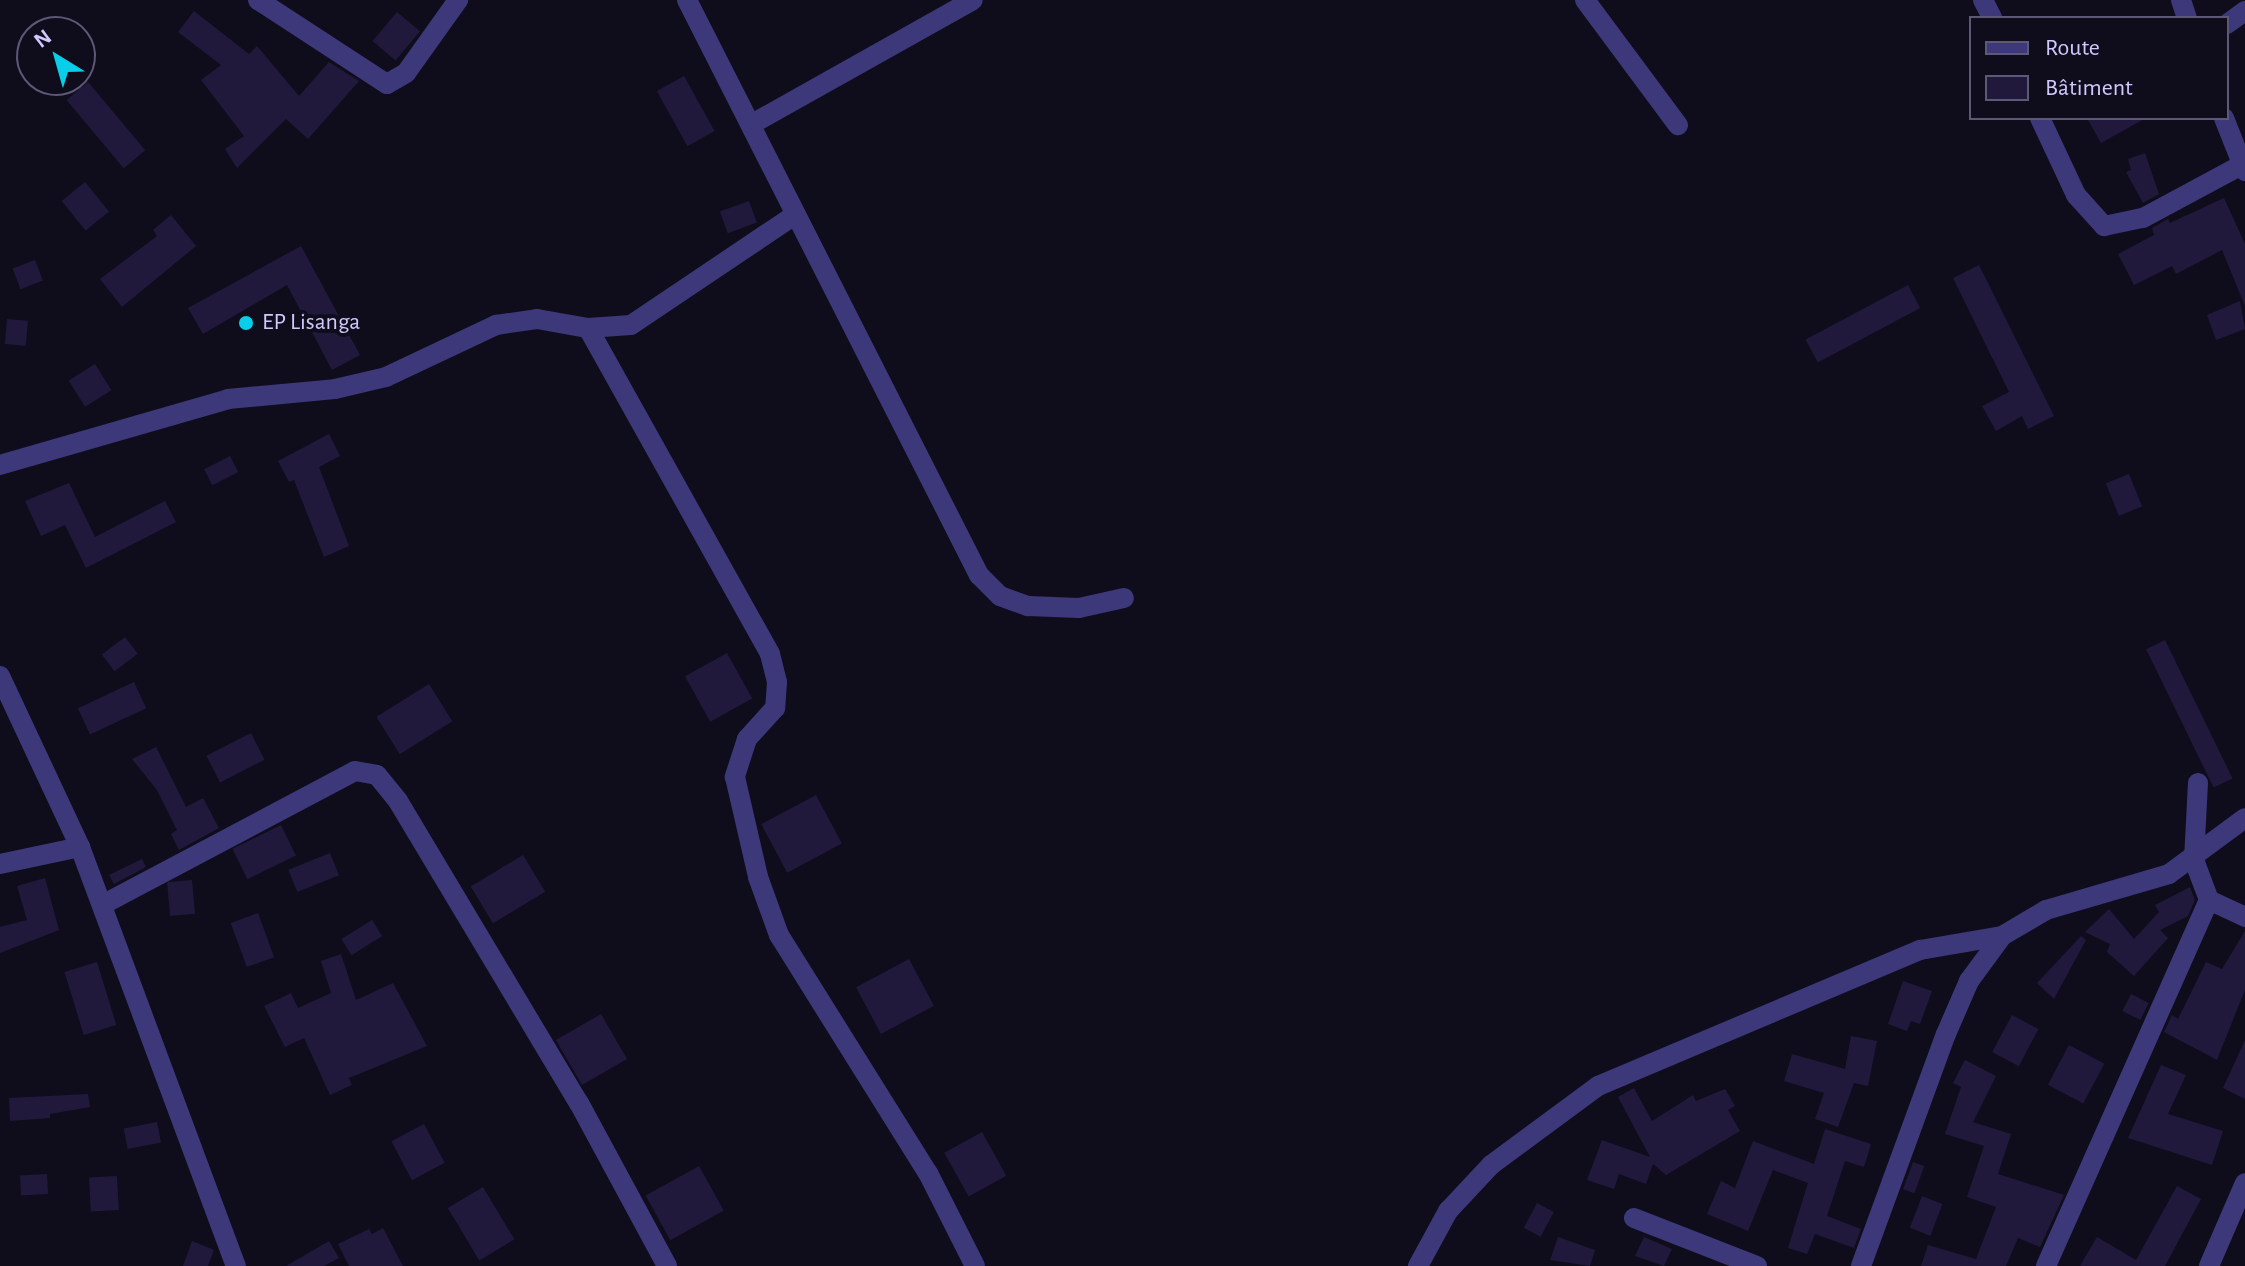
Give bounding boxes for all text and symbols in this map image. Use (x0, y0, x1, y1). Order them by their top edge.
north arrow (16, 16, 96, 96)
legend (1969, 16, 2229, 120)
text: N (30, 25, 55, 52)
text: Route (2045, 36, 2100, 60)
text: Bâtiment (2045, 76, 2133, 100)
place label: EP Lisanga (262, 309, 360, 337)
marker: EP Lisanga (237, 314, 255, 332)

